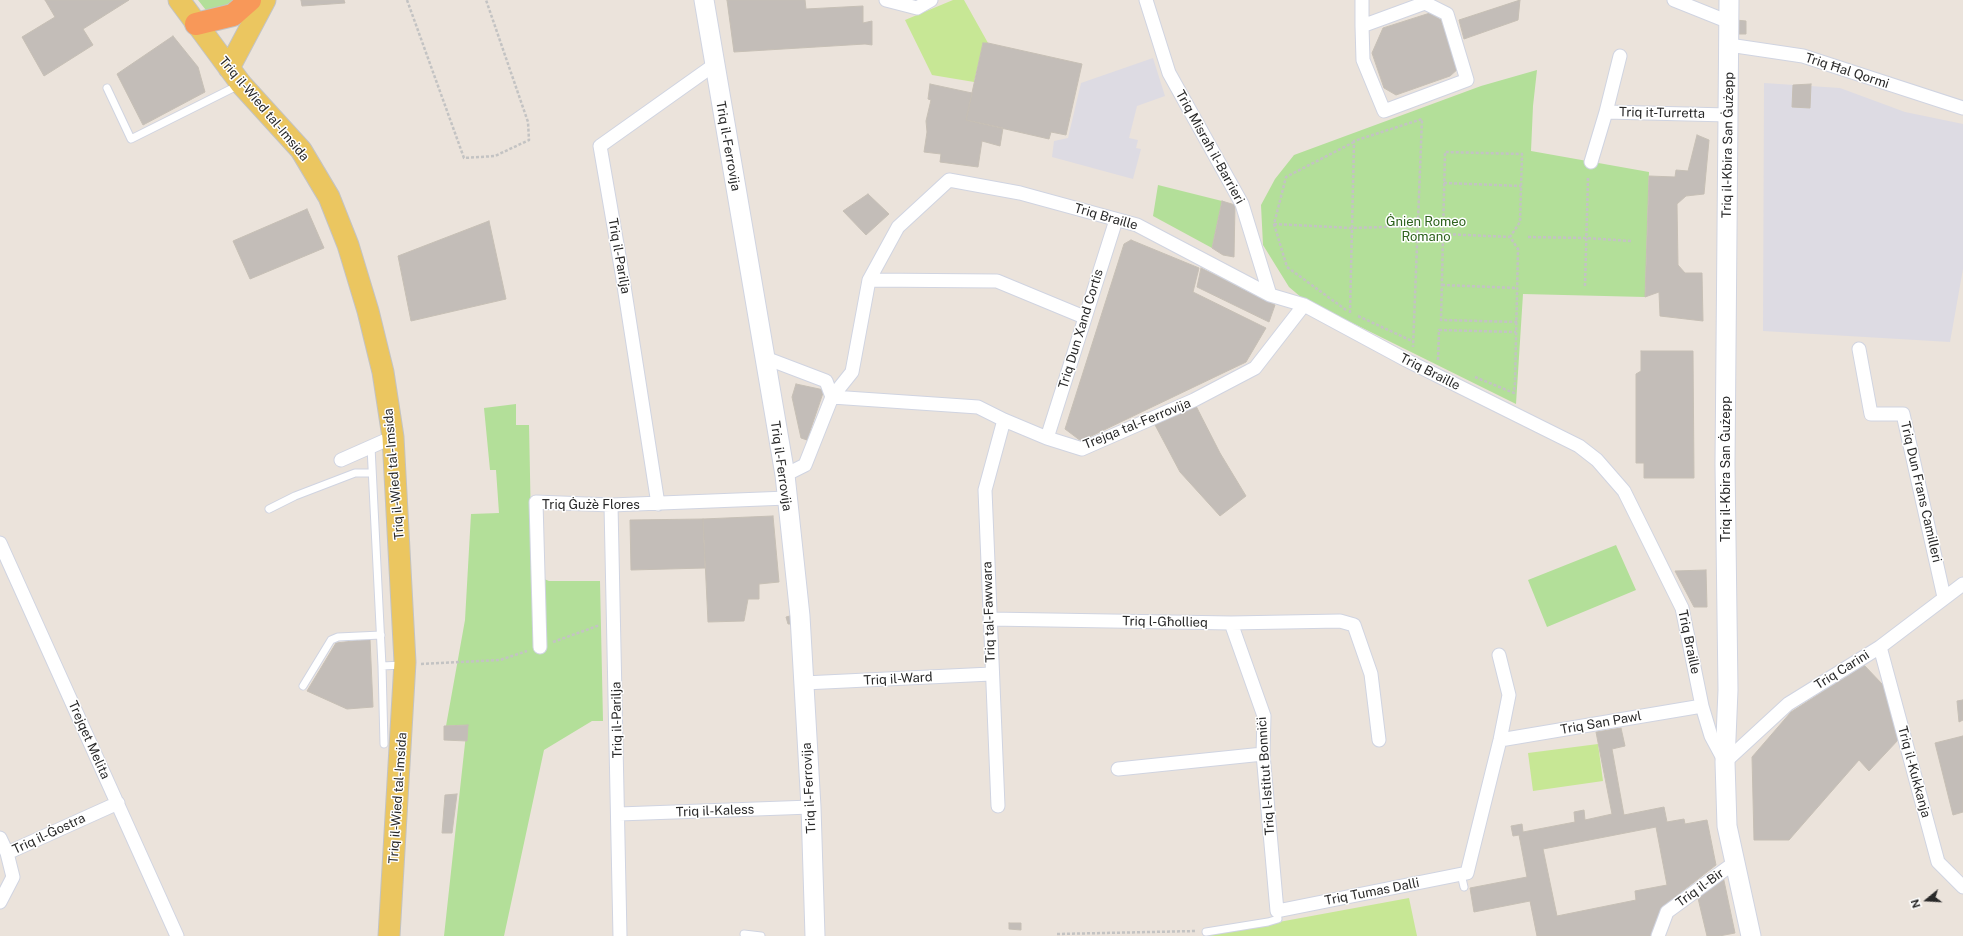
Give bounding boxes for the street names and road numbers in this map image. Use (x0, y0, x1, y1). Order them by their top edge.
street label: Triq Ħal Qormi (1803, 50, 1891, 92)
street label: Triq il-Wied tal-Imsida (216, 54, 312, 164)
street label: Triq il-Kbira San Ġużepp (1719, 72, 1737, 218)
street label: Triq Misraħ il-Barrieri (1172, 87, 1248, 207)
street label: Triq il-Ferrovija (712, 100, 744, 192)
street label: Triq it-Turretta (1619, 104, 1705, 122)
street label: Triq Braille (1072, 201, 1140, 233)
street label: Triq il-Parilja (605, 217, 633, 295)
street label: Triq Dun Xand Cortis (1055, 267, 1107, 391)
street label: Triq Braille (1397, 350, 1463, 394)
street label: Trejqa tal-Ferrovija (1081, 395, 1193, 453)
street label: Triq il-Kbira San Ġużepp (1718, 396, 1734, 542)
street label: Triq il-Wied tal-Imsida (380, 408, 408, 540)
street label: Triq il-Ferrovija (767, 420, 795, 512)
street label: Triq Dun Frans Camilleri (1897, 420, 1945, 564)
street label: Triq Ġużè Flores (542, 497, 640, 513)
street label: Triq tal-Fawwara (979, 561, 999, 663)
street label: Triq Braille (1675, 608, 1703, 676)
street label: Triq l-Għollieq (1122, 613, 1208, 631)
street label: Triq Carini (1812, 647, 1872, 693)
street label: Triq il-Ward (863, 669, 933, 689)
street label: Triq il-Parilja (609, 682, 625, 758)
street label: Trejqet Melita (65, 698, 113, 782)
street label: Triq San Pawl (1559, 708, 1643, 738)
street label: Triq l-Istitut Bonniċi (1254, 716, 1278, 836)
street label: Triq il-Kukkanja (1894, 724, 1934, 820)
street label: Triq il-Wied tal-Imsida (386, 732, 410, 864)
street label: Triq il-Ferrovija (799, 742, 819, 834)
street label: Triq il-Kaless (676, 802, 754, 820)
street label: Triq il-Ġostra (10, 810, 88, 858)
street label: Triq il-Bir (1673, 865, 1727, 911)
street label: Triq Tumas Dalli (1323, 875, 1421, 909)

